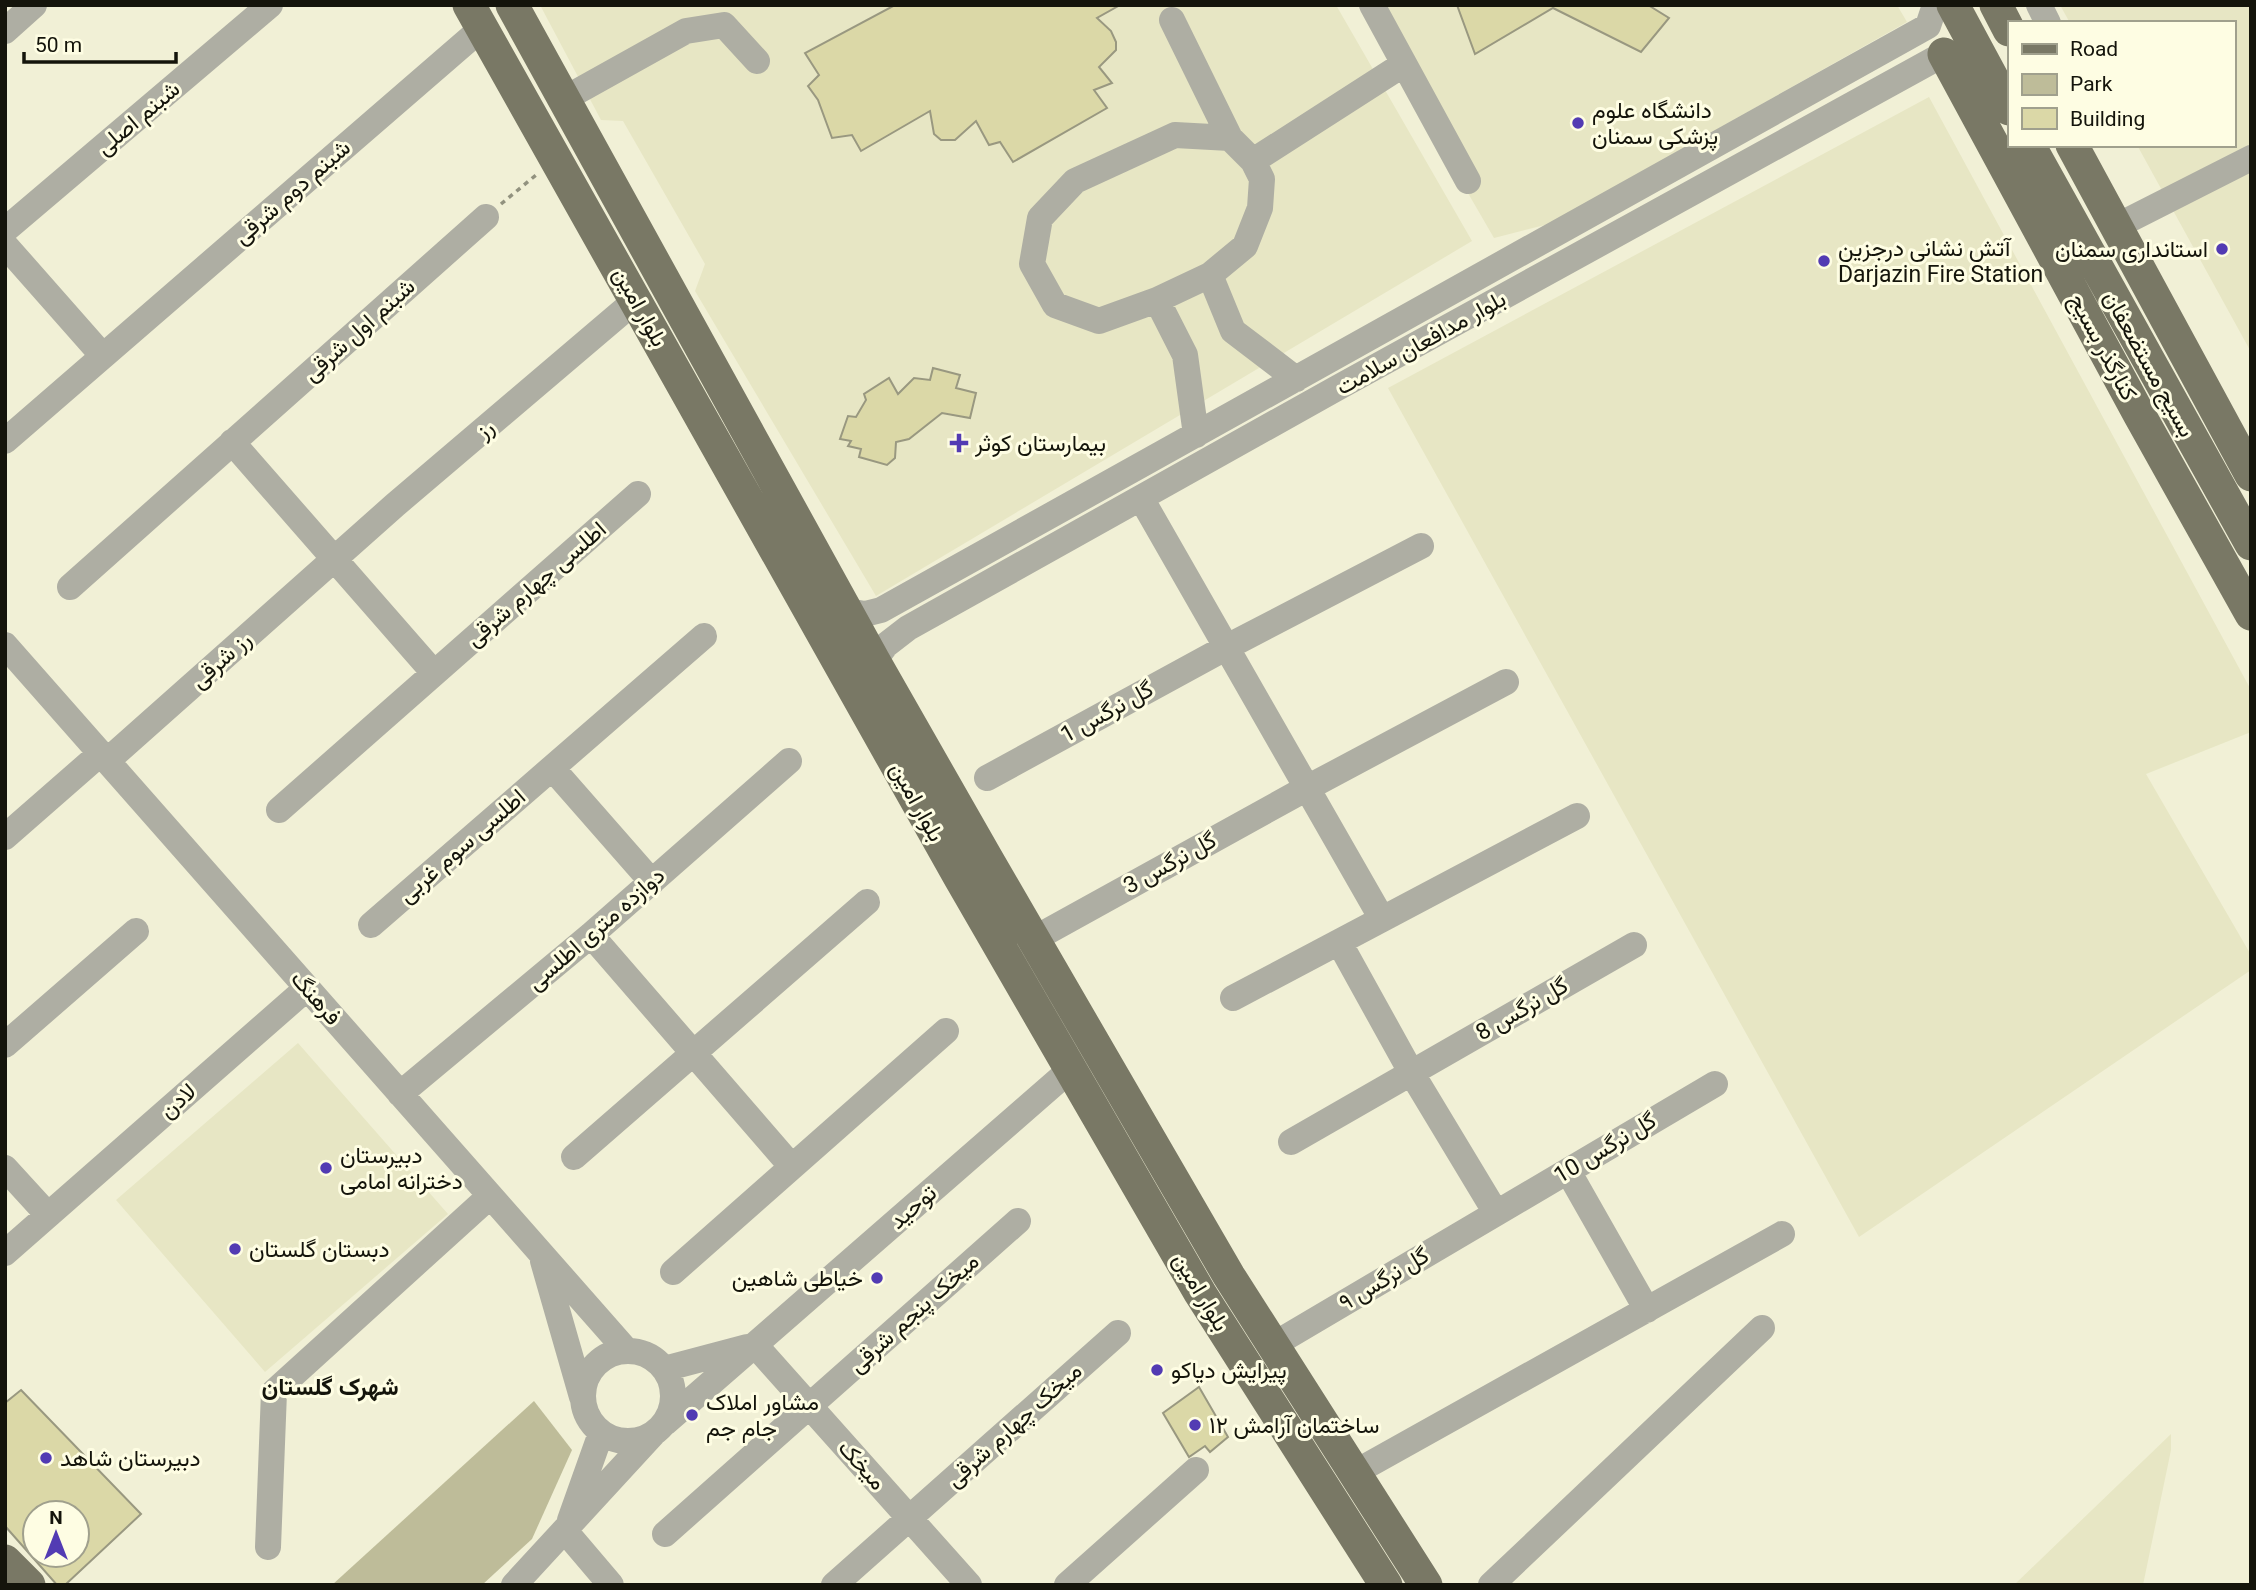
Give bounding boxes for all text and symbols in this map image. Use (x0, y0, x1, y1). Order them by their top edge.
scale bar (24, 21, 177, 65)
legend (2008, 21, 2235, 147)
text: 50 m (35, 33, 82, 57)
text: Road (2070, 37, 2118, 61)
text: Park (2070, 72, 2113, 96)
street label: شبنم اصلی (91, 75, 186, 162)
place label: دانشگاه علوم پزشکی سمنان (1592, 97, 1718, 152)
text: Building (2070, 107, 2145, 131)
marker: دانشگاه علوم پزشکی سمنان (1570, 115, 1586, 131)
street label: شبنم دوم شرقی (228, 134, 356, 251)
place label: آتش نشانی درجزین Darjazin Fire Station (1838, 235, 2043, 288)
place label: استانداری سمنان (2055, 236, 2208, 264)
marker: استانداری سمنان (2214, 241, 2230, 257)
marker: آتش نشانی درجزین Darjazin Fire Station (1816, 253, 1832, 269)
street label: بلوار امین (606, 263, 673, 352)
street label: شبنم اول شرقی (298, 273, 421, 388)
street label: بلوار مدافعان سلامت (1332, 285, 1511, 402)
street label: بسیج مستضعفان (2096, 286, 2200, 443)
street label: کنارگذر بسیج (2062, 289, 2142, 406)
street label: رز (470, 414, 500, 446)
place label: بیمارستان کوثر (974, 430, 1106, 458)
marker: بیمارستان کوثر (949, 433, 969, 453)
street label: اطلسی چهارم شرقی (460, 516, 613, 654)
street label: رز شرقی (185, 626, 257, 695)
street label: گل نرگس 1 (1056, 675, 1159, 749)
street label: بلوار امین (883, 758, 950, 847)
street label: اطلسی سوم غربی (393, 783, 532, 909)
street label: گل نرگس 3 (1119, 826, 1222, 900)
street label: دوازده متری اطلسی (522, 862, 671, 997)
street label: فرهنگ (284, 965, 347, 1031)
street label: گل نرگس 8 (1471, 972, 1573, 1047)
street label: لادن (154, 1078, 202, 1124)
street label: گل نرگس 10 (1549, 1107, 1662, 1190)
place label: دبیرستان دخترانه امامی (340, 1142, 463, 1196)
marker: دبیرستان دخترانه امامی (318, 1160, 334, 1176)
street label: توحید (884, 1179, 943, 1235)
place label: دبستان گلستان (249, 1236, 390, 1263)
marker: دبستان گلستان (227, 1241, 243, 1257)
street label: گل نرگس ۹ (1334, 1242, 1434, 1317)
street label: میخک پنجم شرقی (844, 1248, 986, 1380)
street label: بلوار امین (1166, 1248, 1235, 1337)
place label: خیاطی شاهین (732, 1265, 863, 1292)
marker: خیاطی شاهین (869, 1270, 885, 1286)
street label: میخک چهارم شرقی (941, 1357, 1089, 1494)
place label: پیرایش دیاکو (1171, 1357, 1287, 1386)
marker: پیرایش دیاکو (1149, 1362, 1165, 1378)
district label: شهرک گلستان (261, 1373, 399, 1402)
place label: مشاور املاک جام جم (706, 1389, 819, 1443)
marker: مشاور املاک جام جم (684, 1407, 700, 1423)
place label: ساختمان آرامش ۱۲ (1209, 1412, 1379, 1440)
marker: ساختمان آرامش ۱۲ (1187, 1417, 1203, 1433)
street label: میخک (833, 1434, 891, 1496)
place label: دبیرستان شاهد (60, 1445, 201, 1473)
marker: دبیرستان شاهد (38, 1450, 54, 1466)
north arrow (21, 1499, 91, 1569)
text: N (49, 1506, 63, 1529)

